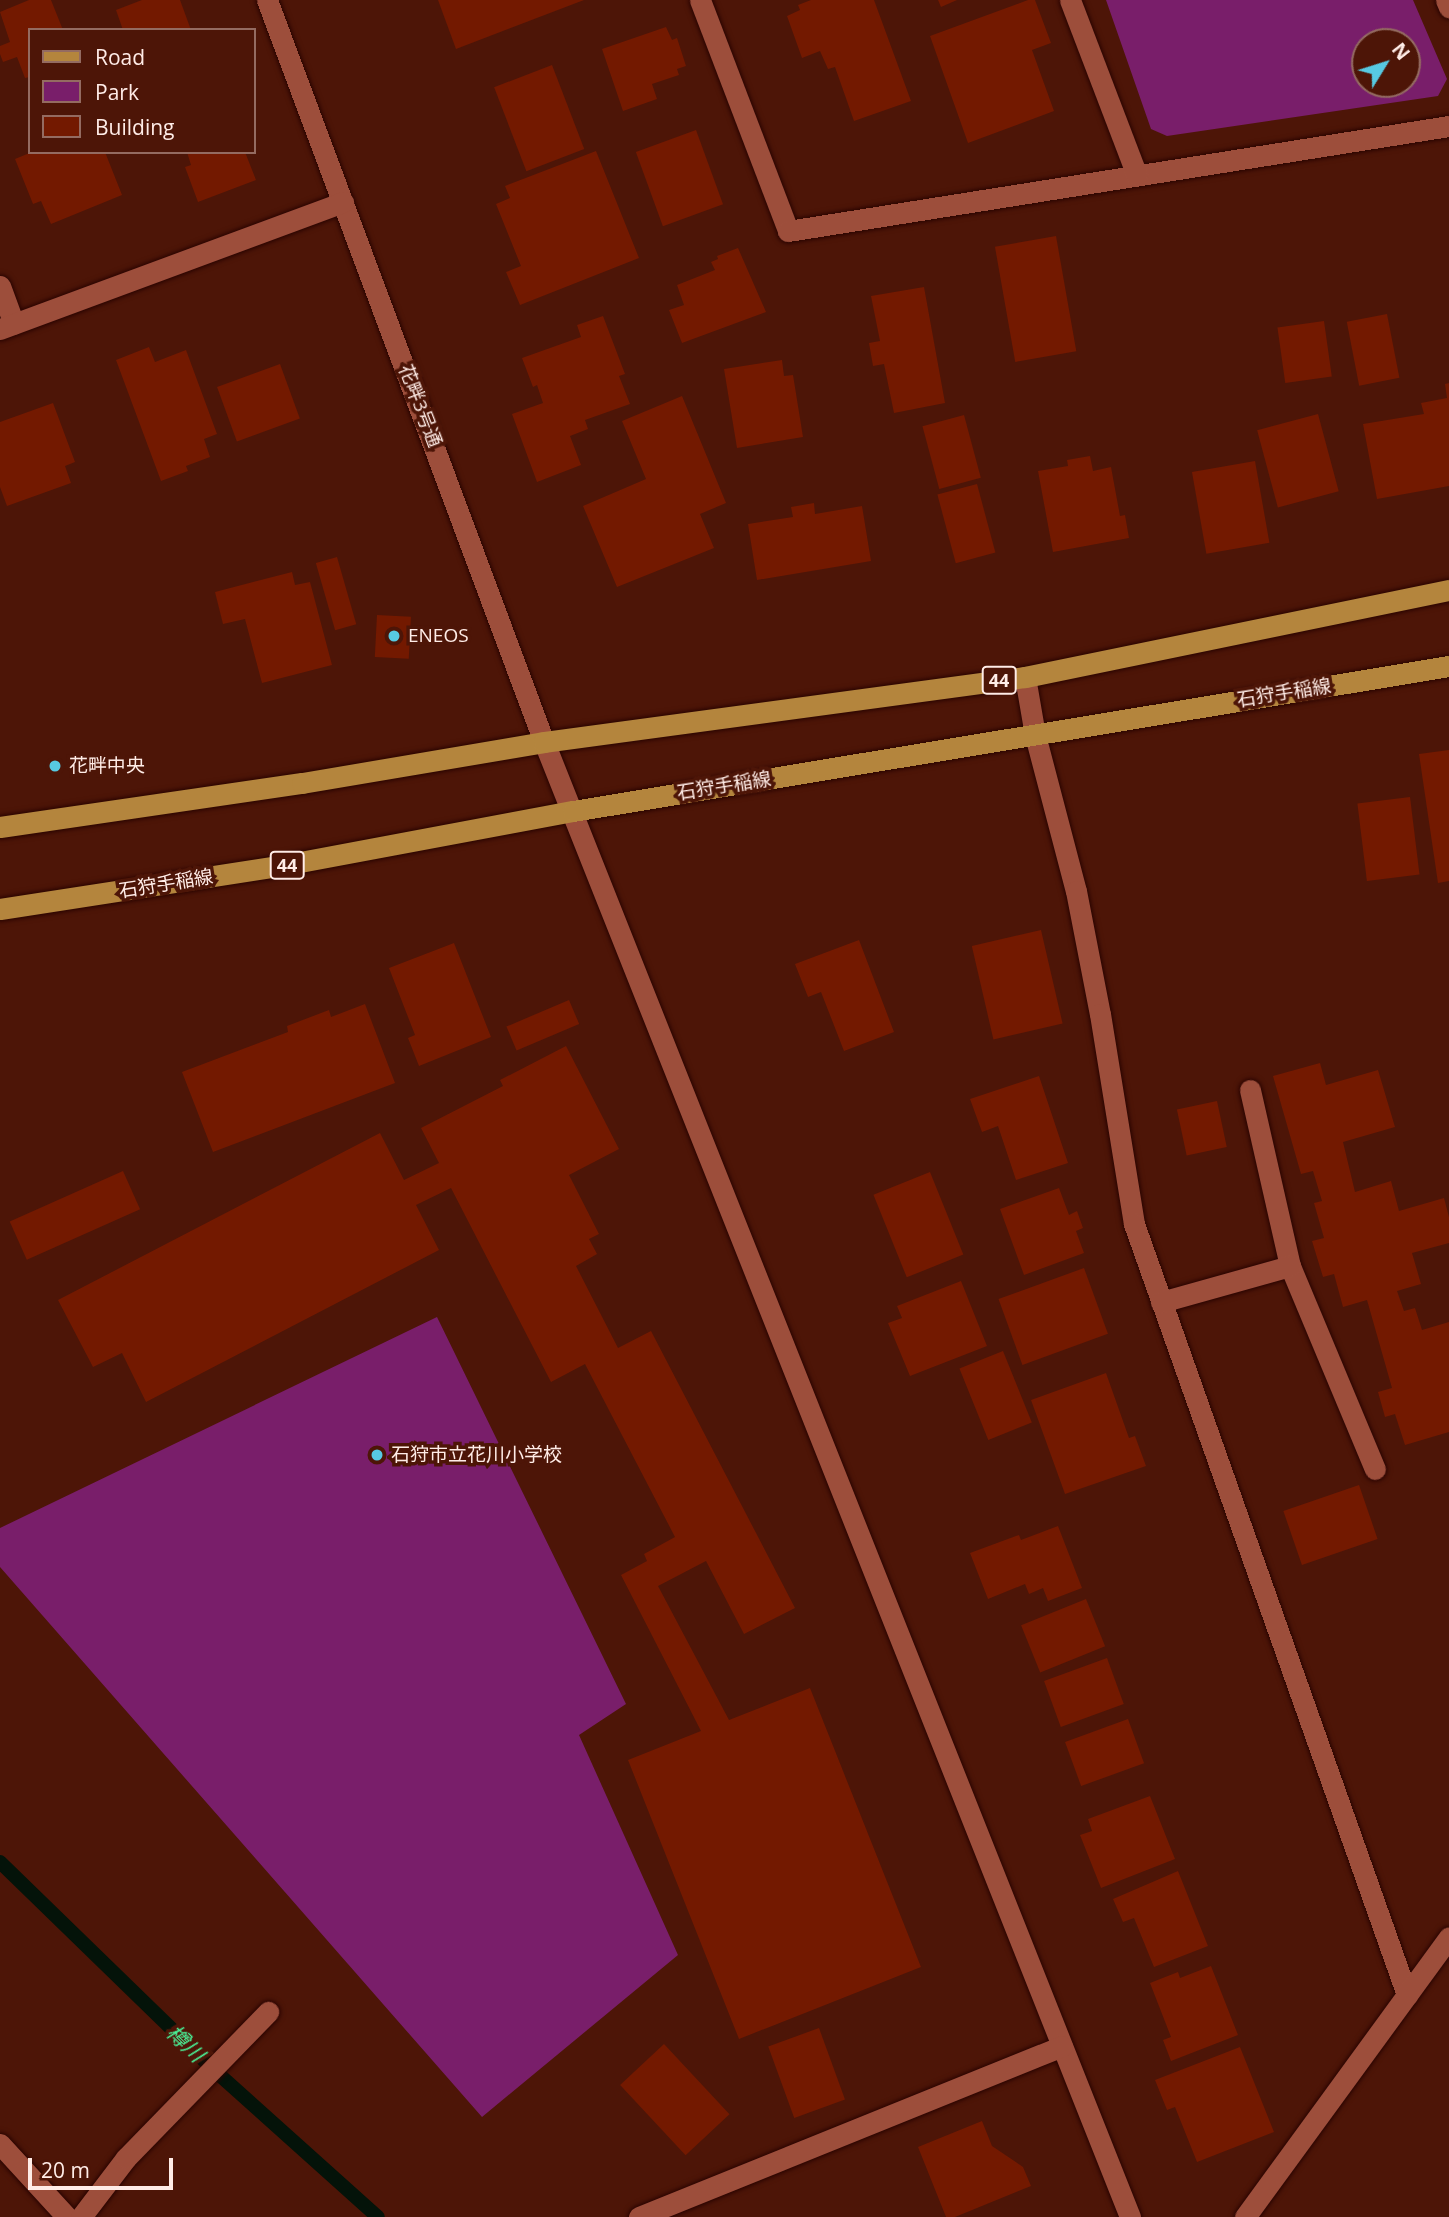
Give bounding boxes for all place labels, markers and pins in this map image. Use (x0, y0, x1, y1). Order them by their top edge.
place label: ENEOS (408, 625, 469, 647)
marker: ENEOS (386, 628, 402, 644)
place label: 花畔中央 (69, 755, 145, 777)
marker: 花畔中央 (47, 758, 63, 774)
place label: 石狩市立花川小学校 (391, 1444, 562, 1466)
marker: 石狩市立花川小学校 (369, 1447, 385, 1463)

